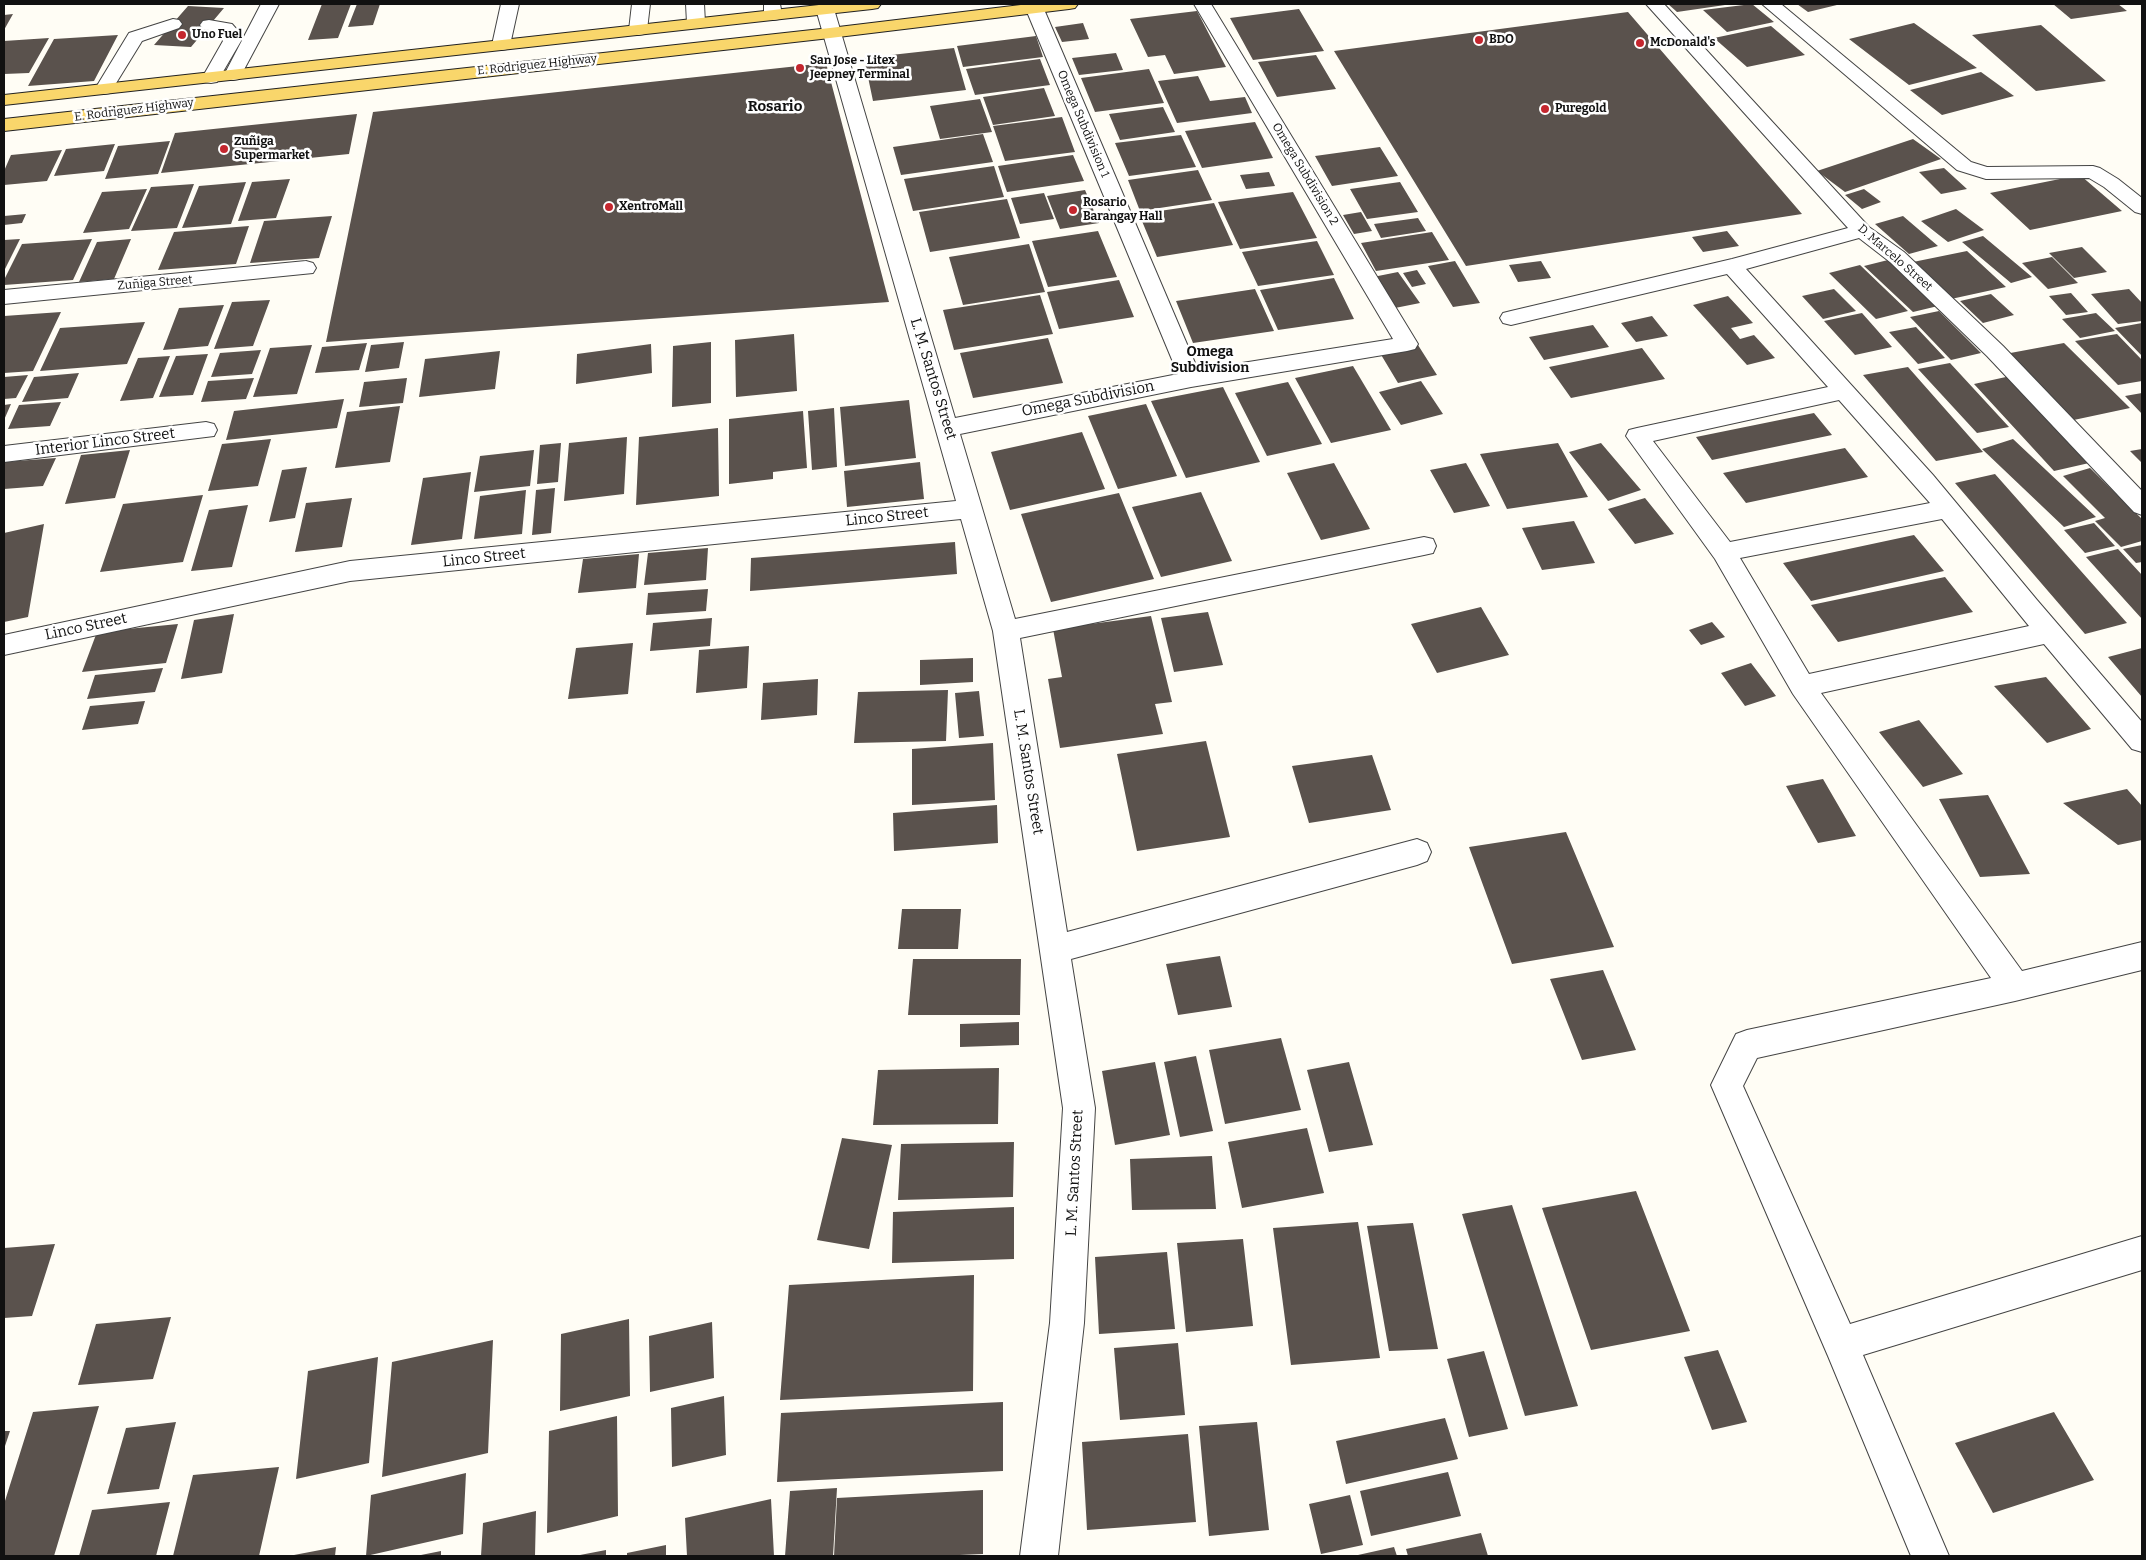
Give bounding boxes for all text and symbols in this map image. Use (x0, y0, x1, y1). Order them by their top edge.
place label: Uno Fuel (192, 28, 242, 42)
marker: Uno Fuel (176, 29, 188, 41)
place label: BDO (1489, 33, 1514, 47)
marker: BDO (1473, 34, 1485, 46)
place label: McDonald's (1650, 36, 1715, 50)
marker: McDonald's (1634, 37, 1646, 49)
street label: E. Rodriguez Highway (476, 52, 598, 78)
place label: San Jose - Litex Jeepney Terminal (810, 54, 910, 82)
marker: San Jose - Litex Jeepney Terminal (794, 62, 806, 74)
street label: Omega Subdivision 1 (1054, 68, 1112, 180)
street label: E. Rodriguez Highway (73, 96, 195, 124)
district label: Rosario (748, 98, 802, 116)
place label: Puregold (1555, 102, 1606, 116)
marker: Puregold (1539, 103, 1551, 115)
street label: Omega Subdivision 2 (1269, 120, 1341, 228)
place label: Zuñiga Supermarket (234, 135, 310, 163)
marker: Zuñiga Supermarket (218, 143, 230, 155)
place label: Rosario Barangay Hall (1083, 196, 1163, 224)
place label: XentroMall (619, 200, 683, 214)
marker: XentroMall (603, 201, 615, 213)
marker: Rosario Barangay Hall (1067, 204, 1079, 216)
street label: D. Marcelo Street (1855, 222, 1935, 294)
street label: Zuñiga Street (117, 273, 193, 293)
street label: L. M. Santos Street (906, 316, 960, 442)
district label: Omega Subdivision (1171, 344, 1249, 377)
street label: Omega Subdivision (1020, 377, 1156, 421)
street label: Interior Linco Street (34, 424, 176, 460)
street label: Linco Street (845, 504, 929, 530)
street label: Linco Street (442, 545, 526, 571)
street label: Linco Street (43, 610, 129, 644)
street label: L. M. Santos Street (1009, 708, 1047, 836)
street label: L. M. Santos Street (1063, 1109, 1087, 1237)

